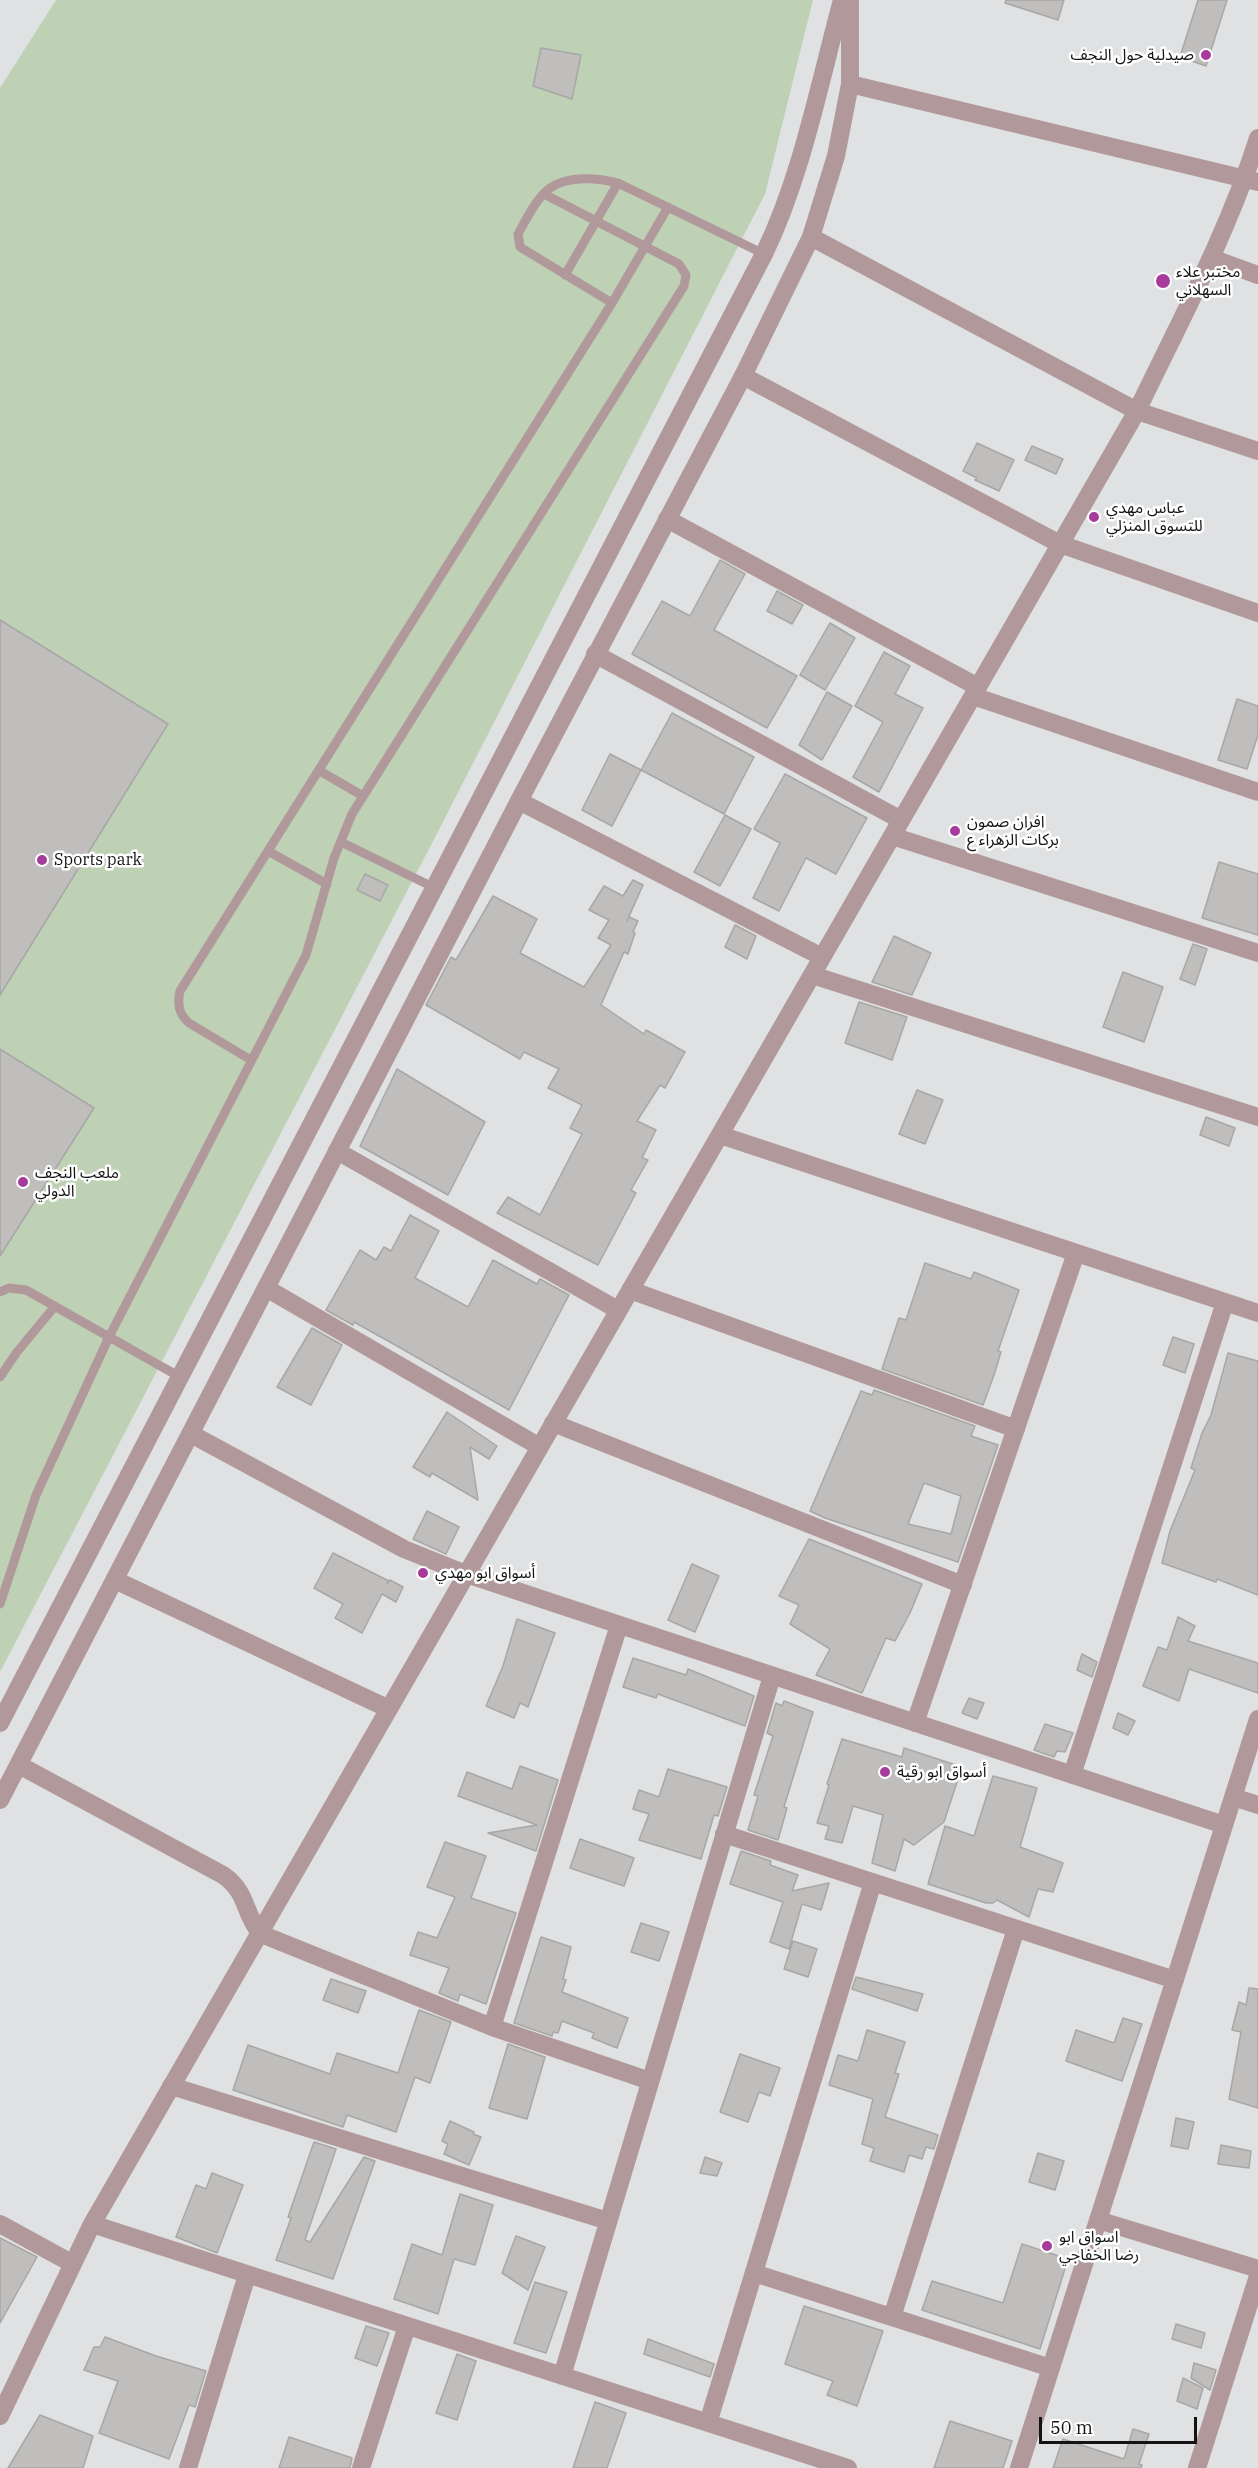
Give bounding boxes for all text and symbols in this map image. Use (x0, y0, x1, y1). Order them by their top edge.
place label: صيدلية حول النجف (1070, 45, 1194, 65)
marker: صيدلية حول النجف (1199, 48, 1213, 62)
place label: مختبر علاء السهلاني (1176, 262, 1240, 300)
marker: مختبر علاء السهلاني (1154, 272, 1172, 290)
place label: عباس مهدي للتسوق المنزلي (1106, 498, 1203, 536)
marker: عباس مهدي للتسوق المنزلي (1087, 510, 1101, 524)
place label: افران صمون بركات الزهراء ع (967, 812, 1059, 850)
marker: افران صمون بركات الزهراء ع (948, 824, 962, 838)
place label: Sports park (54, 850, 142, 870)
marker: Sports park (35, 853, 49, 867)
place label: ملعب النجف الدولي (35, 1163, 119, 1201)
marker: ملعب النجف الدولي (16, 1175, 30, 1189)
place label: أسواق ابو مهدي (435, 1563, 535, 1583)
marker: أسواق ابو مهدي (416, 1566, 430, 1580)
place label: أسواق ابو رقية (897, 1762, 986, 1782)
marker: أسواق ابو رقية (878, 1765, 892, 1779)
place label: اسواق ابو رضا الخفاجي (1059, 2227, 1139, 2265)
marker: اسواق ابو رضا الخفاجي (1040, 2239, 1054, 2253)
scale bar (1042, 2405, 1200, 2443)
text: 50 m (1050, 2416, 1093, 2439)

